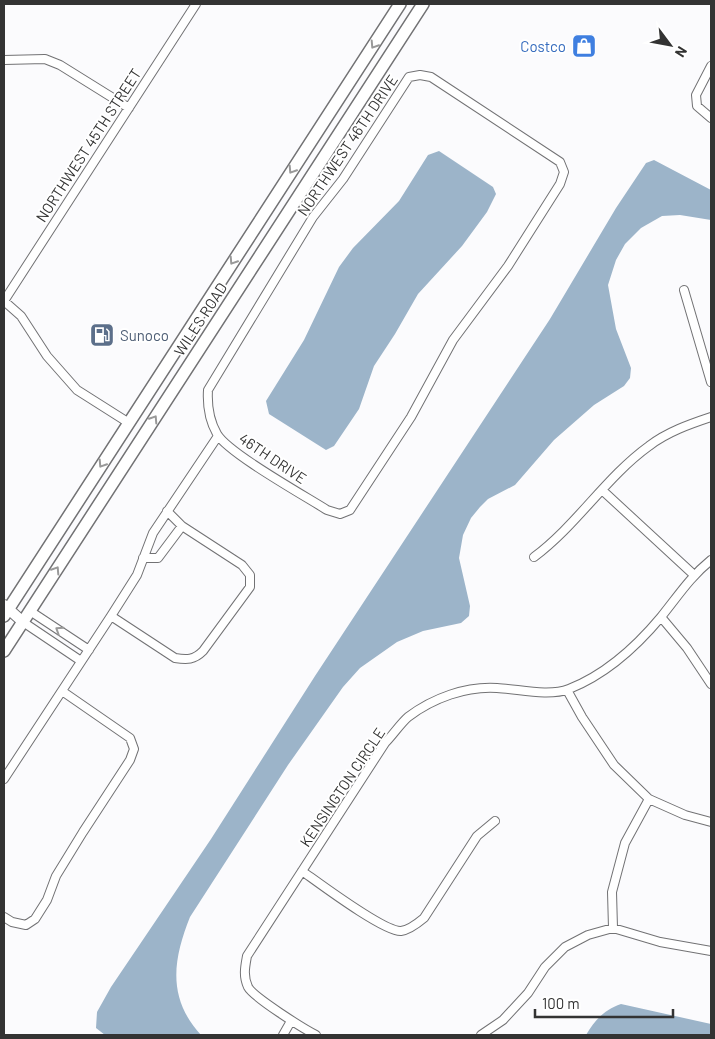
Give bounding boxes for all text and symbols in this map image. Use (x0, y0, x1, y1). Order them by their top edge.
north arrow (645, 20, 695, 70)
shop icon: Costco (571, 33, 597, 59)
place label: Costco (520, 37, 566, 55)
one-way arrow (370, 39, 380, 48)
text: N (672, 44, 691, 61)
street label: NORTHWEST 45TH STREET (32, 65, 144, 225)
street label: NORTHWEST 46TH DRIVE (293, 71, 401, 219)
one-way arrow (289, 164, 298, 174)
one-way arrow (230, 256, 240, 265)
street label: WILES ROAD (170, 279, 230, 359)
fuel station icon: Sunoco (89, 322, 115, 348)
place label: Sunoco (120, 326, 169, 344)
one-way arrow (148, 415, 157, 424)
street label: 46TH DRIVE (236, 429, 310, 487)
one-way arrow (99, 459, 109, 468)
one-way arrow (50, 566, 59, 576)
one-way arrow (56, 627, 65, 636)
street label: KENSINGTON CIRCLE (296, 724, 388, 850)
scale bar (535, 986, 672, 1018)
text: 100 m (542, 994, 580, 1012)

